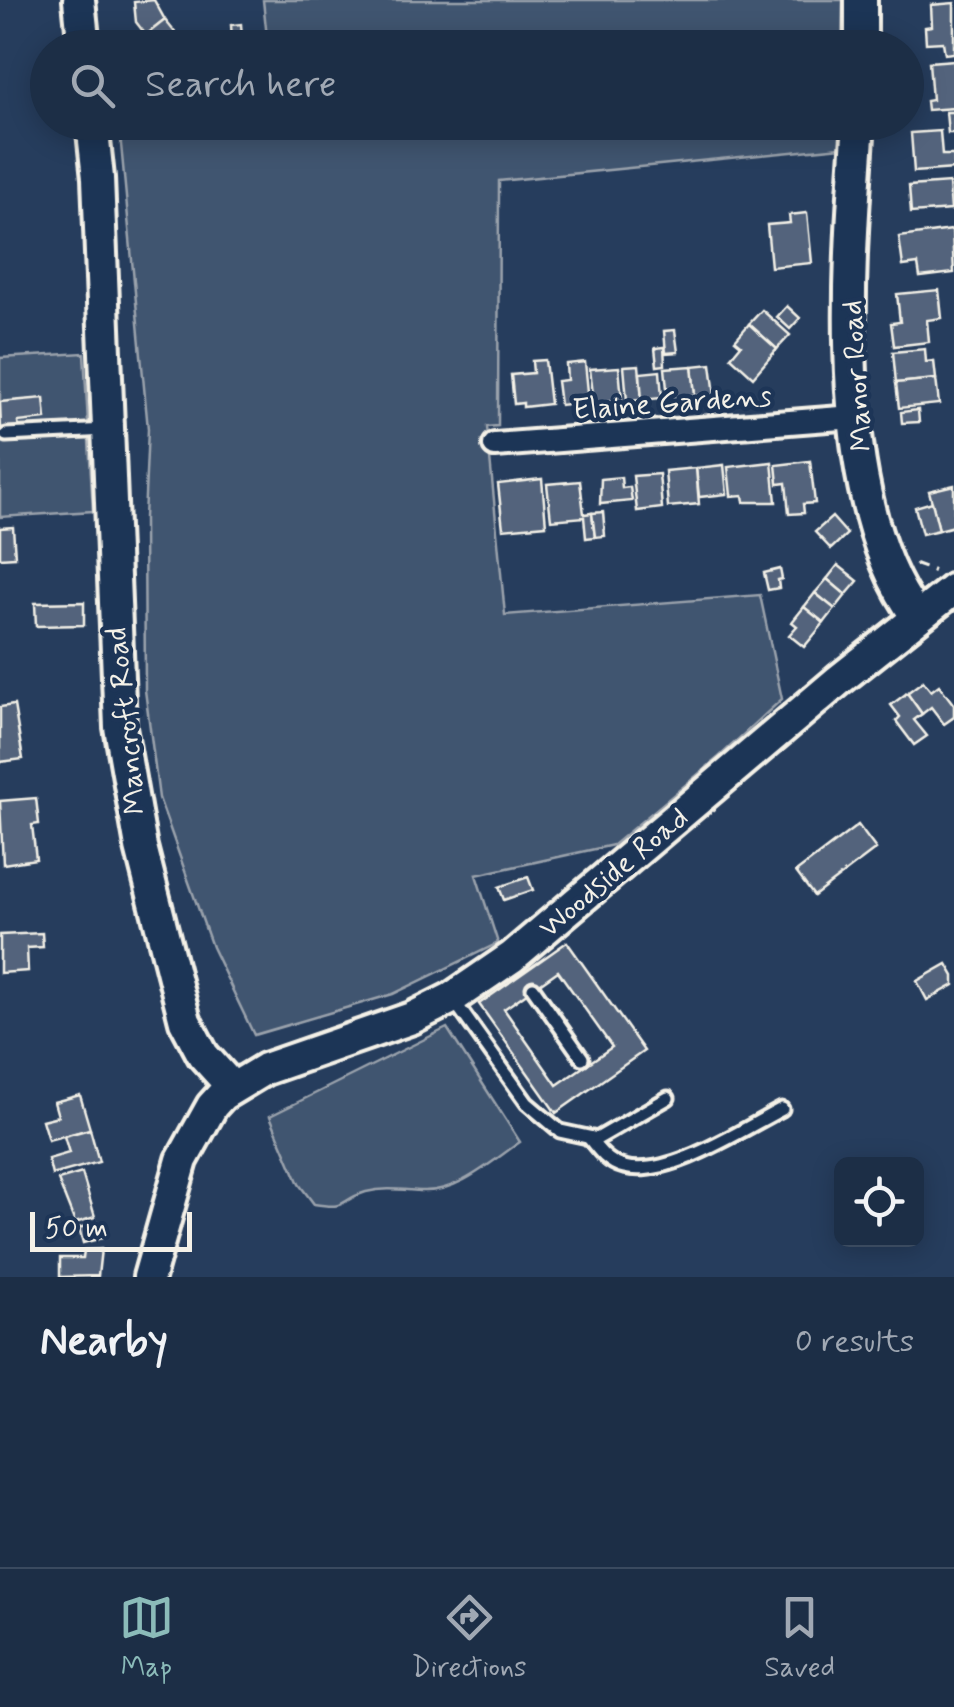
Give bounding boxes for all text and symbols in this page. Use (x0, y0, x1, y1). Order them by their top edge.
search box (30, 30, 924, 140)
icon: search (65, 58, 120, 113)
text: Search here (145, 61, 336, 110)
street label: Manor Road (833, 299, 882, 453)
street label: Elaine Gardens (571, 377, 773, 430)
street label: Mancroft Road (97, 625, 156, 817)
street label: Woodside Road (531, 799, 697, 947)
map controls (834, 1157, 924, 1247)
button: locate (834, 1157, 924, 1247)
scale bar (30, 1207, 192, 1252)
text: 50 m (45, 1211, 108, 1248)
text: Nearby (40, 1315, 168, 1370)
text: 0 results (795, 1321, 914, 1363)
tab: Map (119, 1590, 174, 1687)
tab: Directions (412, 1590, 527, 1687)
tab: Saved (764, 1590, 835, 1687)

